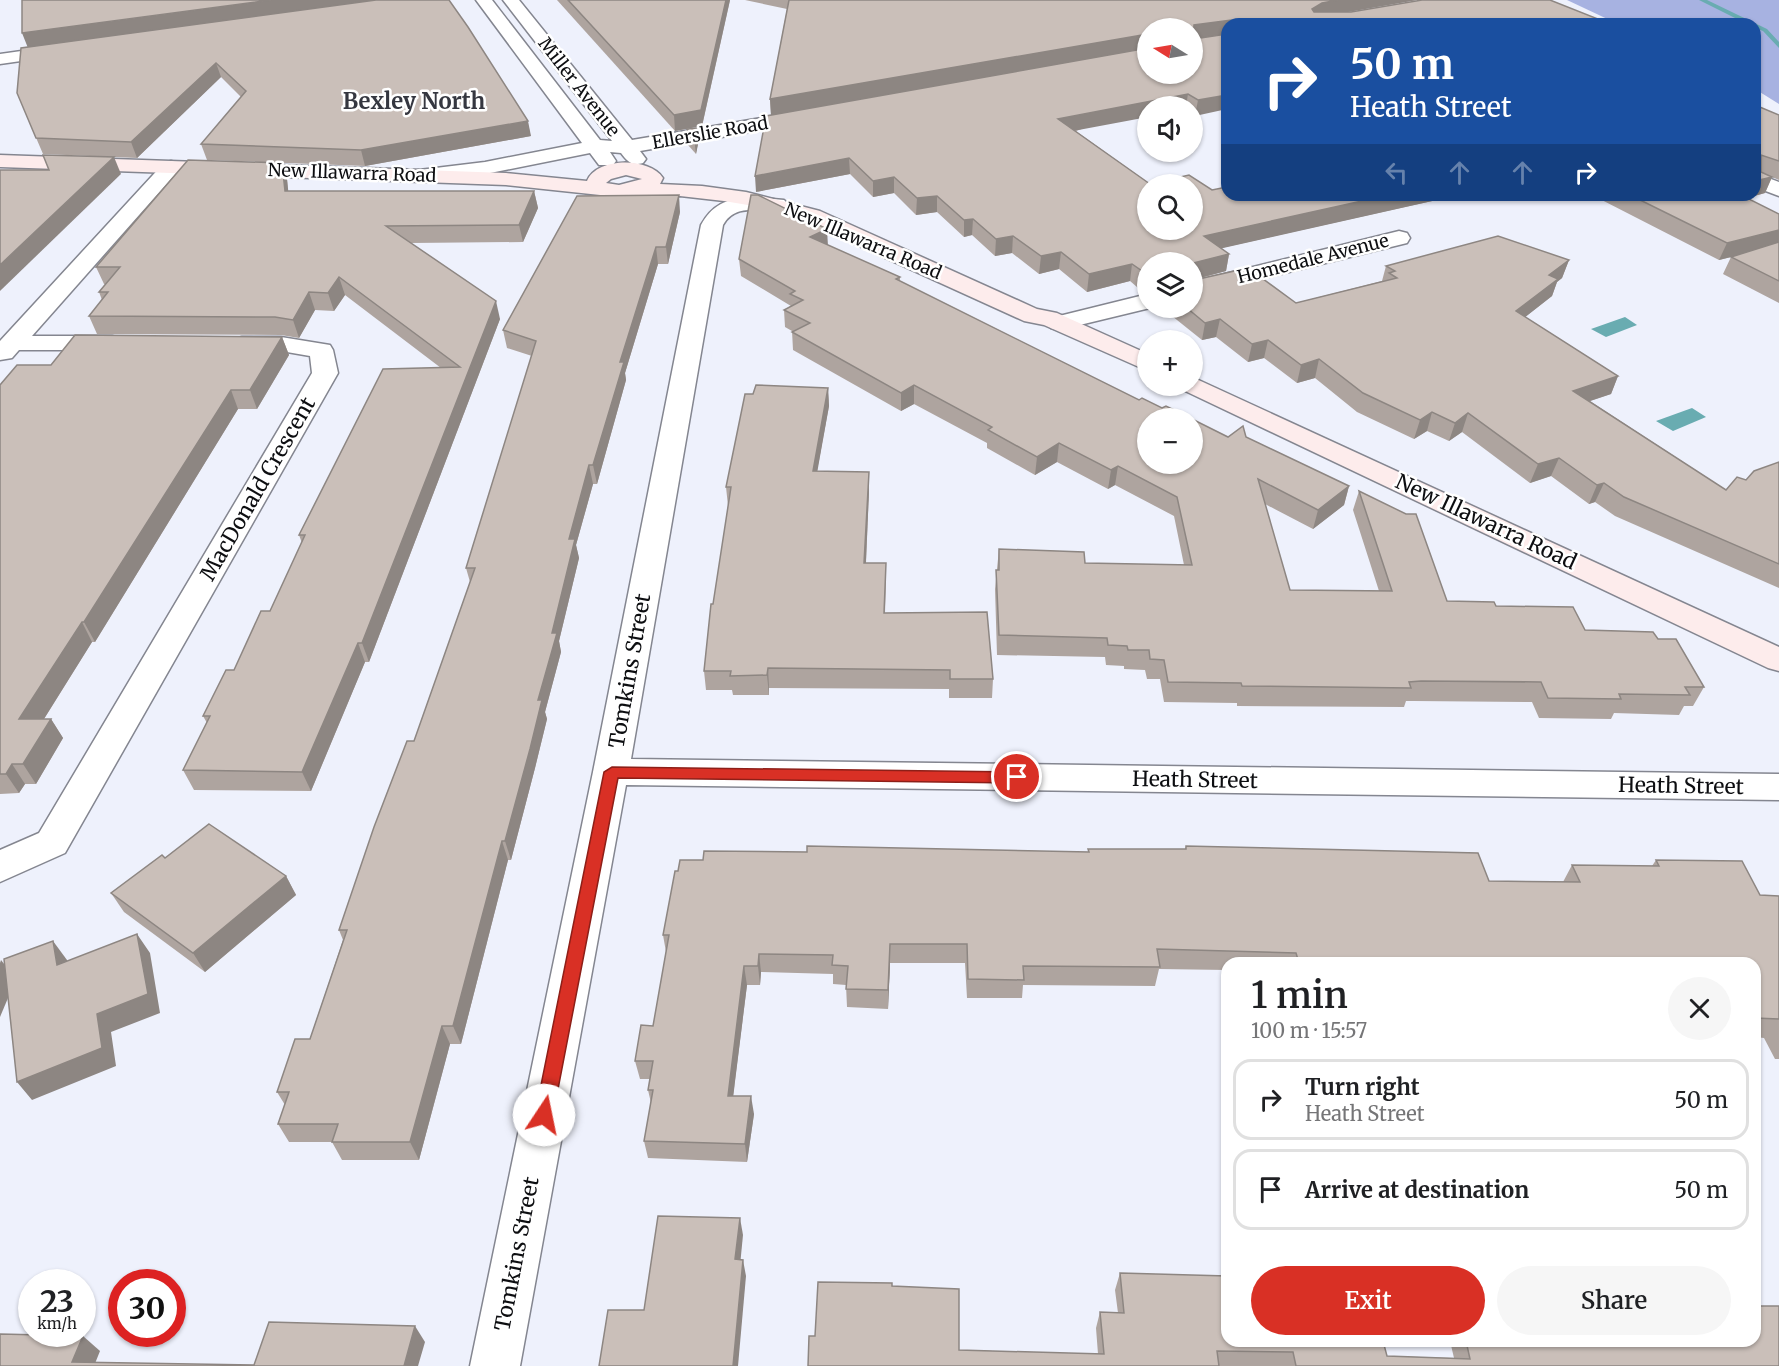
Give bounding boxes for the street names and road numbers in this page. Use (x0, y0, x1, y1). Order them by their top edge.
street label: Miller Avenue (534, 32, 625, 141)
street label: Ellerslie Road (650, 111, 770, 154)
street label: New Illawarra Road (267, 158, 437, 187)
street label: New Illawarra Road (781, 197, 945, 284)
street label: Homedale Avenue (1235, 229, 1391, 288)
street label: MacDonald Crescent (194, 392, 321, 585)
street label: New Illawarra Road (1391, 468, 1581, 576)
street label: Tomkins Street (603, 592, 656, 750)
street label: Heath Street (1132, 765, 1258, 794)
street label: Heath Street (1618, 771, 1744, 800)
street label: Tomkins Street (488, 1175, 545, 1333)

